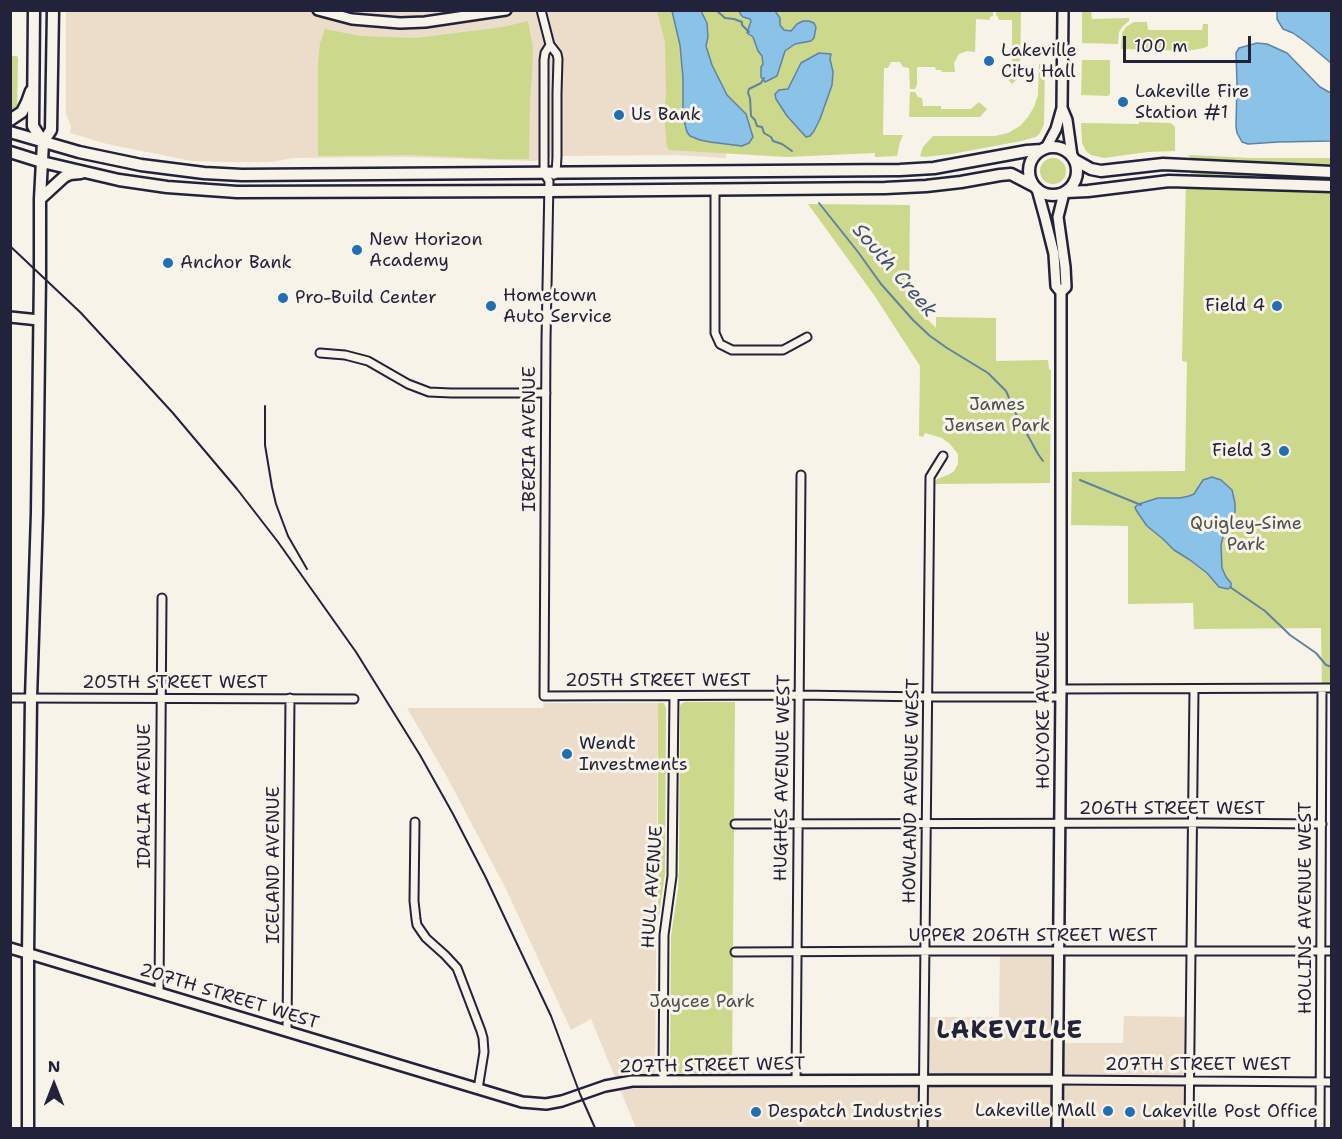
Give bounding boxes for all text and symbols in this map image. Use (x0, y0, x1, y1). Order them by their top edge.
scale bar (1126, 24, 1254, 62)
text: 100 m (1134, 34, 1188, 58)
place label: Lakeville City Hall (1001, 40, 1077, 82)
marker: Lakeville City Hall (982, 54, 996, 68)
place label: Lakeville Fire Station #1 (1135, 81, 1249, 124)
marker: Lakeville Fire Station #1 (1116, 95, 1130, 109)
place label: Us Bank (631, 104, 701, 126)
marker: Us Bank (612, 108, 626, 122)
water label: South Creek (847, 219, 941, 323)
place label: New Horizon Academy (369, 229, 483, 272)
marker: New Horizon Academy (350, 243, 364, 257)
place label: Anchor Bank (180, 252, 292, 274)
marker: Anchor Bank (161, 256, 175, 270)
place label: Hometown Auto Service (503, 285, 612, 328)
place label: Pro-Build Center (295, 287, 437, 309)
marker: Pro-Build Center (276, 291, 290, 305)
place label: Field 4 (1205, 295, 1265, 317)
marker: Hometown Auto Service (484, 299, 498, 313)
marker: Field 4 (1270, 299, 1284, 313)
street label: IBERIA AVENUE (519, 366, 541, 512)
park label: James Jensen Park (944, 394, 1050, 436)
place label: Field 3 (1212, 440, 1272, 462)
marker: Field 3 (1277, 444, 1291, 458)
park label: Quigley-Sime Park (1190, 513, 1302, 556)
street label: HOLYOKE AVENUE (1033, 631, 1055, 789)
street label: 205TH STREET WEST (565, 670, 751, 692)
street label: 205TH STREET WEST (82, 672, 268, 694)
street label: HUGHES AVENUE WEST (770, 674, 796, 882)
street label: HOWLAND AVENUE WEST (899, 678, 925, 904)
street label: IDALIA AVENUE (134, 723, 156, 869)
place label: Wendt Investments (579, 733, 688, 776)
marker: Wendt Investments (560, 747, 574, 761)
street label: ICELAND AVENUE (263, 786, 285, 944)
street label: 206TH STREET WEST (1079, 798, 1265, 820)
street label: HOLLINS AVENUE WEST (1295, 802, 1317, 1014)
street label: HULL AVENUE (638, 825, 668, 949)
street label: UPPER 206TH STREET WEST (908, 925, 1158, 947)
street label: 207TH STREET WEST (137, 959, 321, 1035)
park label: Jaycee Park (649, 991, 755, 1013)
district label: LAKEVILLE (936, 1018, 1084, 1046)
street label: 207TH STREET WEST (619, 1054, 805, 1078)
street label: 207TH STREET WEST (1105, 1054, 1291, 1076)
north arrow (24, 1055, 84, 1115)
text: N (48, 1056, 60, 1077)
place label: Lakeville Mall (975, 1100, 1096, 1122)
place label: Despatch Industries (768, 1101, 942, 1123)
place label: Lakeville Post Office (1142, 1101, 1318, 1123)
marker: Lakeville Mall (1101, 1104, 1115, 1118)
marker: Despatch Industries (749, 1105, 763, 1119)
marker: Lakeville Post Office (1123, 1105, 1137, 1119)

